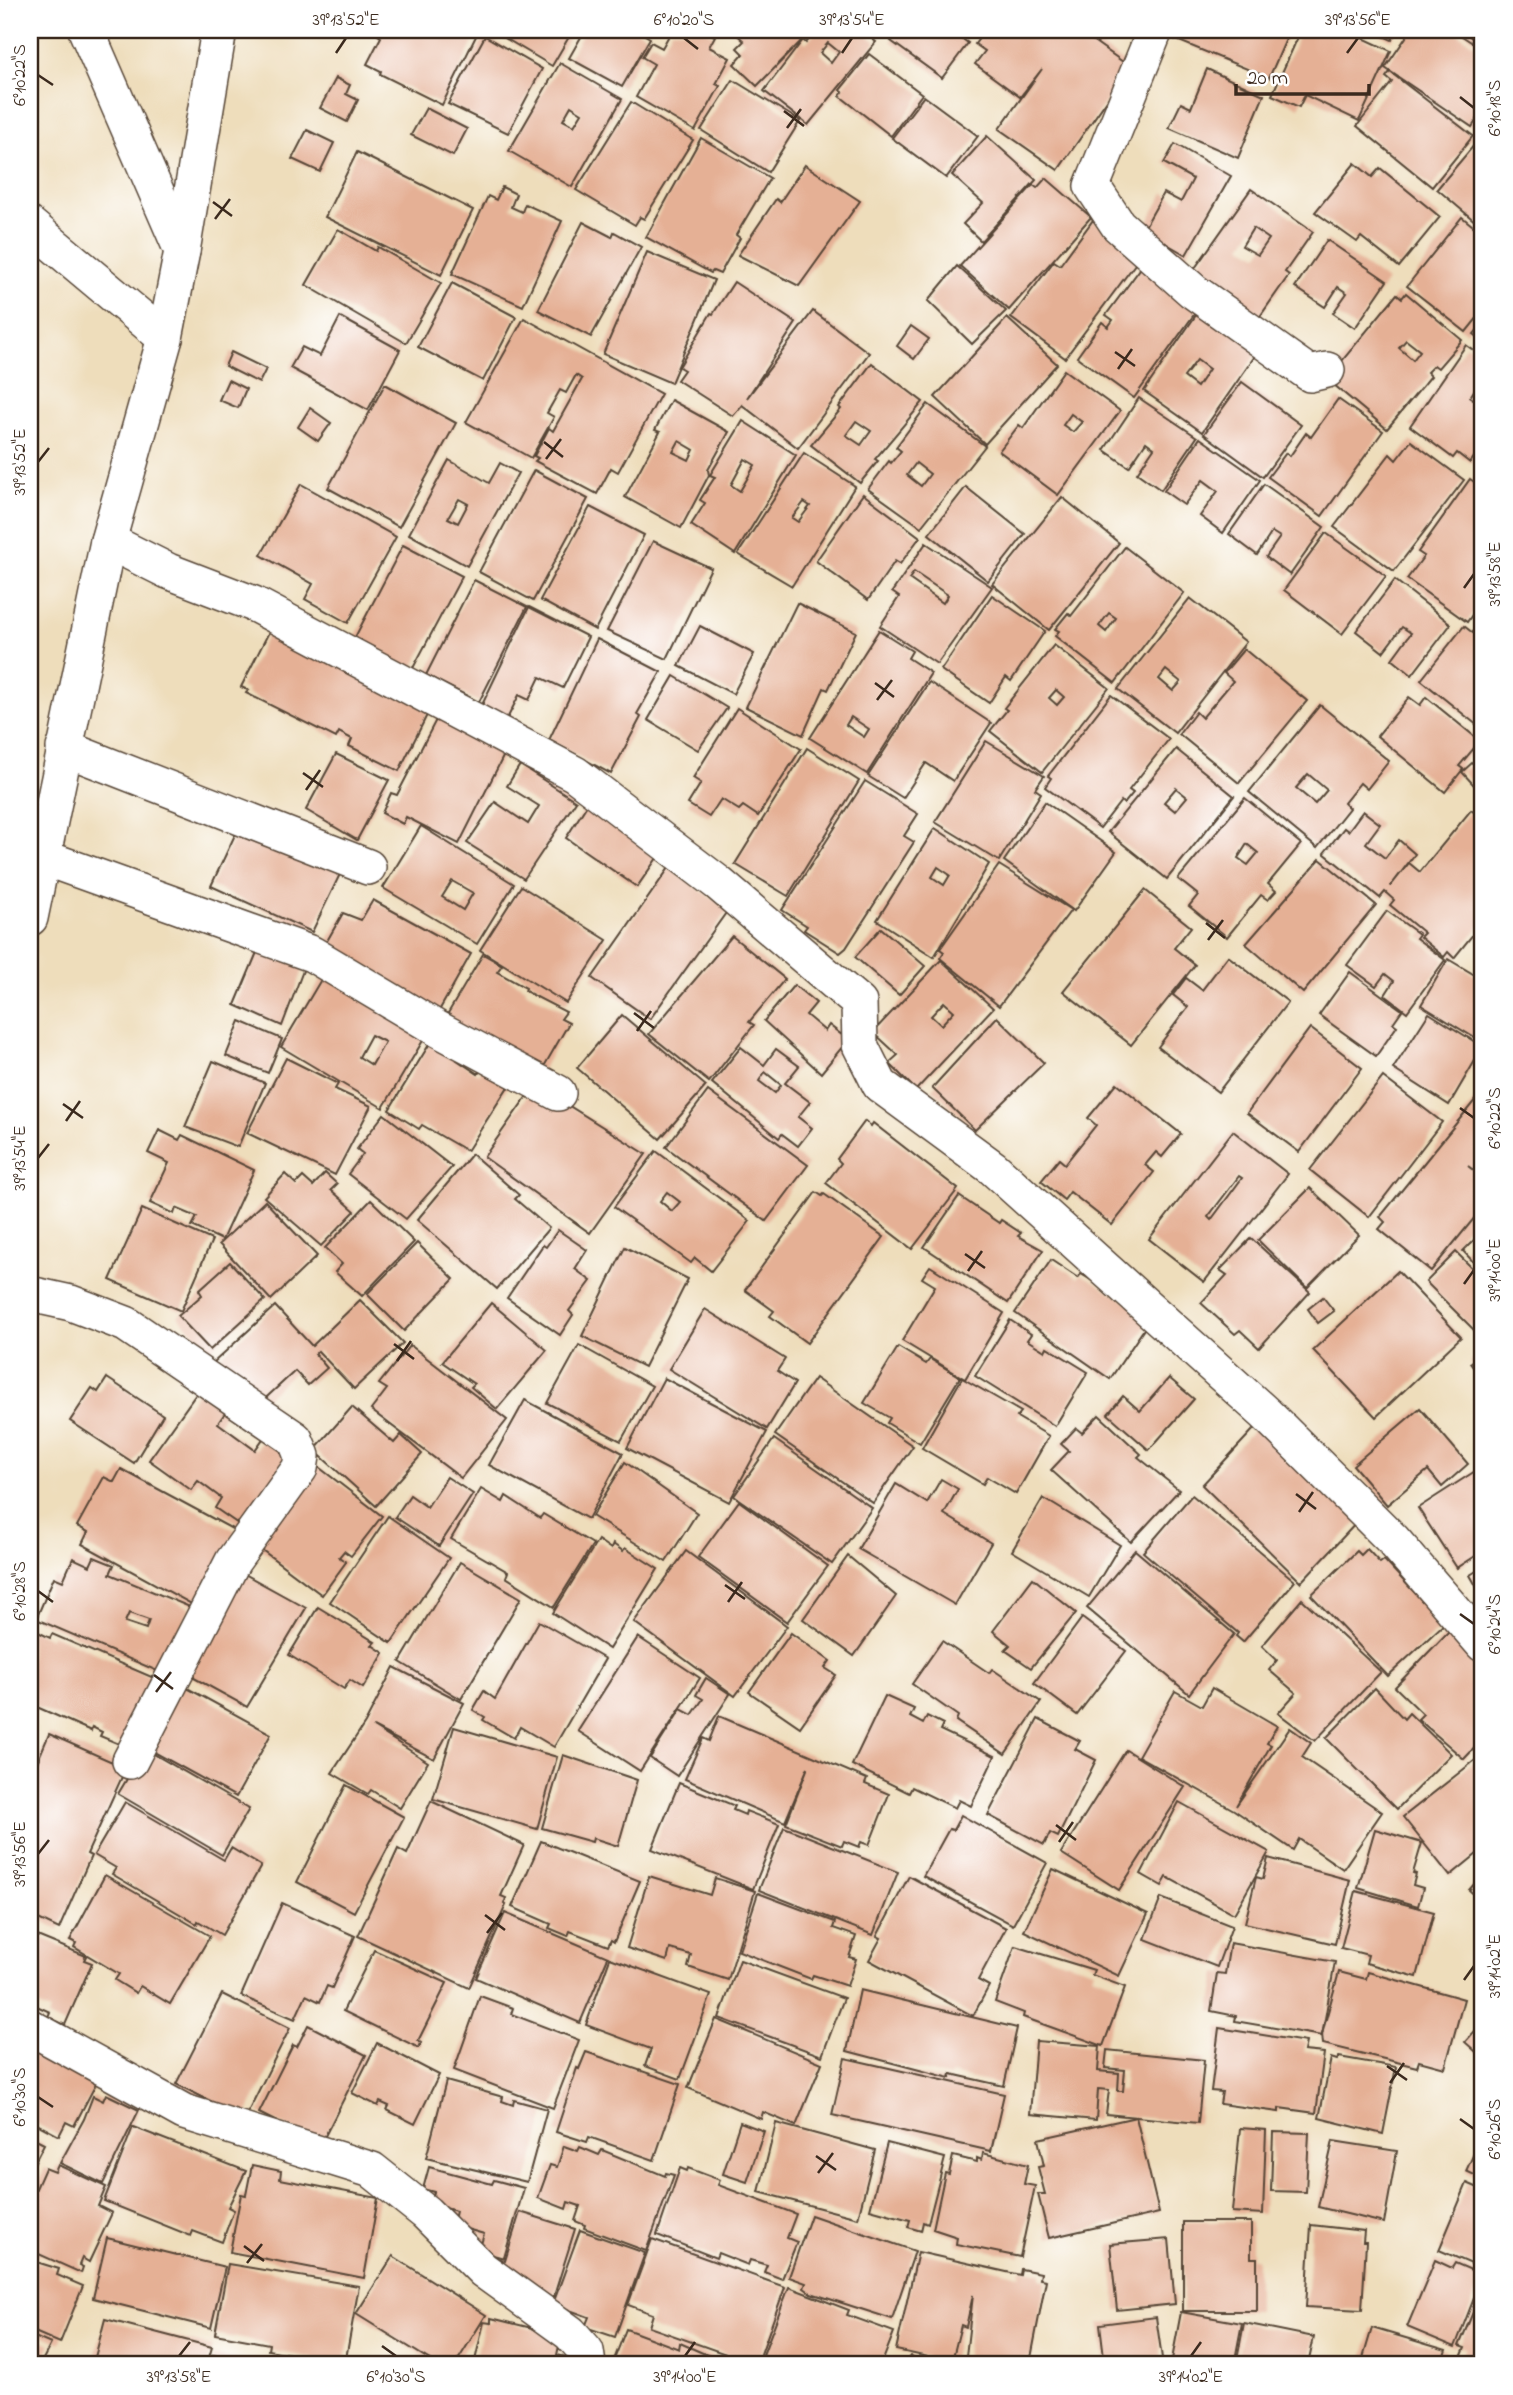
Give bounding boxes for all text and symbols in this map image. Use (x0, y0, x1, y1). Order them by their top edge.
text: 39°13'52"E (312, 8, 380, 34)
text: 6°10'20"S (654, 8, 714, 34)
text: 39°13'54"E (819, 8, 885, 34)
text: 39°13'56"E (1325, 8, 1391, 34)
text: 6°10'22"S (8, 44, 34, 106)
scale bar (1236, 52, 1370, 96)
text: 20 m (1247, 64, 1288, 94)
text: 6°10'18"S (1483, 80, 1509, 136)
text: 39°13'52"E (8, 428, 34, 496)
text: 39°13'58"E (1483, 541, 1509, 606)
text: 6°10'22"S (1483, 1087, 1509, 1149)
text: 39°13'54"E (8, 1125, 34, 1191)
text: 39°14'00"E (1483, 1238, 1509, 1302)
text: 6°10'28"S (8, 1561, 34, 1621)
text: 6°10'24"S (1483, 1594, 1509, 1654)
text: 39°13'56"E (8, 1821, 34, 1887)
text: 39°14'02"E (1483, 1934, 1509, 1998)
text: 6°10'30"S (8, 2067, 34, 2127)
text: 6°10'26"S (1483, 2099, 1509, 2159)
text: 39°13'58"E (147, 2365, 212, 2391)
text: 6°10'30"S (366, 2365, 426, 2391)
text: 39°14'00"E (653, 2365, 717, 2391)
text: 39°14'02"E (1159, 2365, 1223, 2391)

